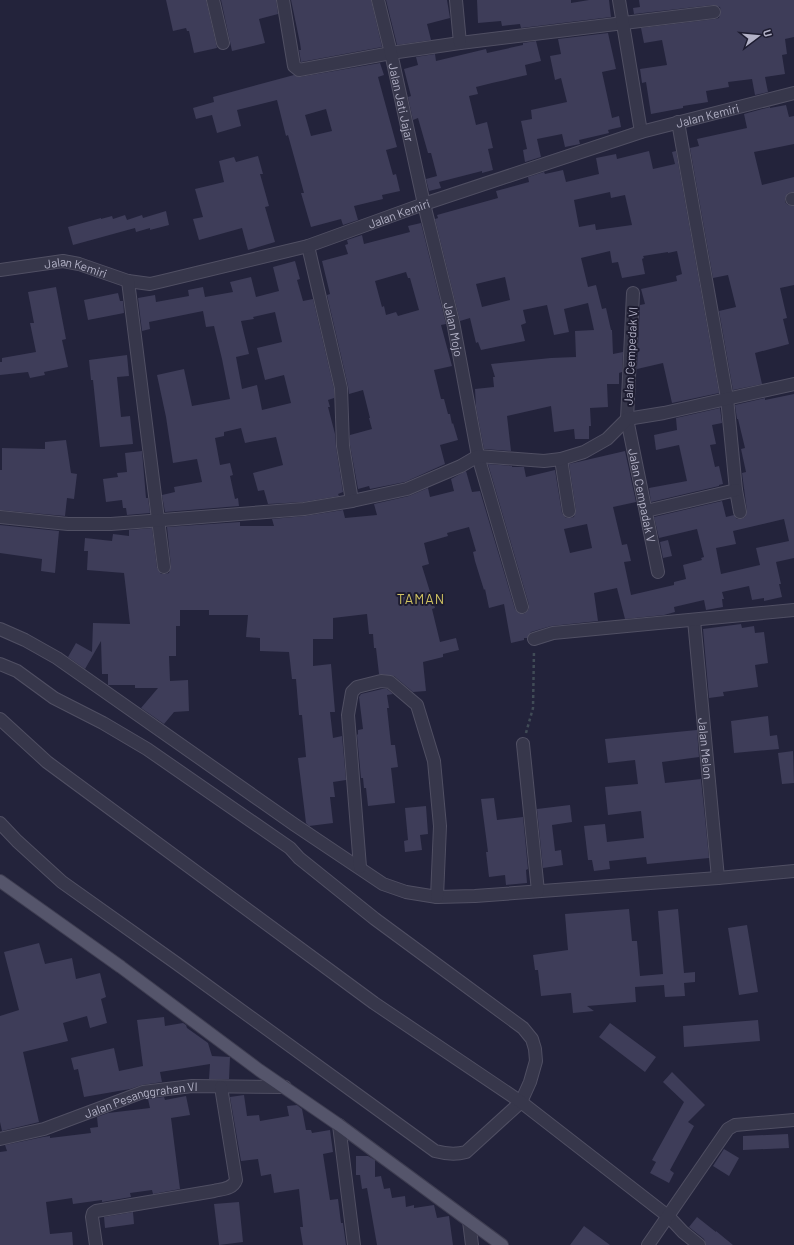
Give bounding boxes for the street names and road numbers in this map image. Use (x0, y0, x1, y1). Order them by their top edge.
street label: Jalan Jati Jajar (386, 62, 417, 144)
street label: Jalan Kemiri (674, 100, 741, 130)
street label: Jalan Kemiri (366, 196, 431, 231)
street label: Jalan Kemiri (43, 254, 109, 280)
street label: Jalan Mojo (441, 301, 466, 358)
street label: Jalan Cempedak VI (620, 306, 640, 406)
street label: Jalan Cempadak V (626, 447, 659, 543)
street label: Jalan Melon (696, 717, 716, 780)
street label: Jalan Pesanggrahan VI (82, 1079, 198, 1120)

